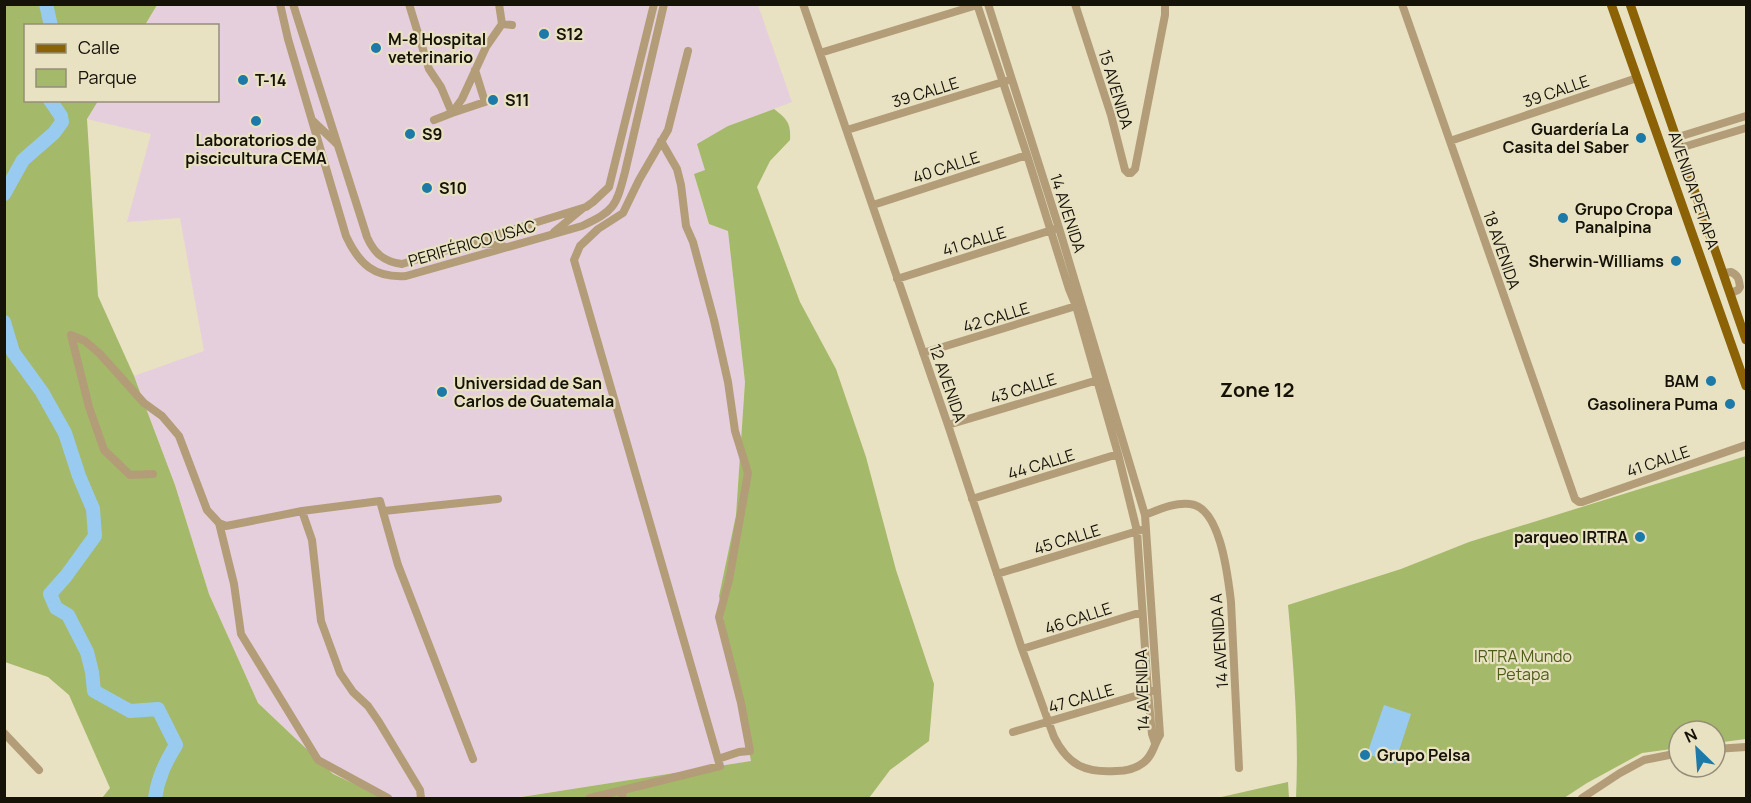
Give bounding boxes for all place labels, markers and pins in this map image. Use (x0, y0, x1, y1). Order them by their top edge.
place label: S12 (556, 23, 583, 45)
marker: S12 (537, 27, 551, 41)
place label: M-8 Hospital veterinario (388, 28, 486, 68)
marker: M-8 Hospital veterinario (369, 41, 383, 55)
place label: T-14 (255, 69, 287, 91)
marker: T-14 (236, 73, 250, 87)
place label: S11 (505, 89, 530, 111)
marker: S11 (486, 93, 500, 107)
marker: Laboratorios de piscicultura CEMA (249, 114, 263, 128)
place label: Guardería La Casita del Saber (1503, 118, 1629, 158)
place label: S9 (422, 123, 442, 145)
marker: S9 (403, 127, 417, 141)
place label: Laboratorios de piscicultura CEMA (185, 129, 327, 169)
marker: Guardería La Casita del Saber (1634, 131, 1648, 145)
place label: S10 (439, 177, 467, 199)
marker: S10 (420, 181, 434, 195)
place label: Grupo Cropa Panalpina (1575, 198, 1673, 238)
marker: Grupo Cropa Panalpina (1556, 211, 1570, 225)
place label: Sherwin-Williams (1529, 250, 1664, 272)
marker: Sherwin-Williams (1669, 254, 1683, 268)
place label: BAM (1664, 370, 1699, 392)
place label: Universidad de San Carlos de Guatemala (454, 372, 614, 412)
marker: BAM (1704, 374, 1718, 388)
marker: Universidad de San Carlos de Guatemala (435, 385, 449, 399)
place label: Gasolinera Puma (1588, 393, 1718, 415)
marker: Gasolinera Puma (1723, 397, 1737, 411)
place label: parqueo IRTRA (1514, 526, 1628, 548)
marker: parqueo IRTRA (1633, 530, 1647, 544)
place label: Grupo Pelsa (1377, 744, 1470, 766)
marker: Grupo Pelsa (1358, 748, 1372, 762)

